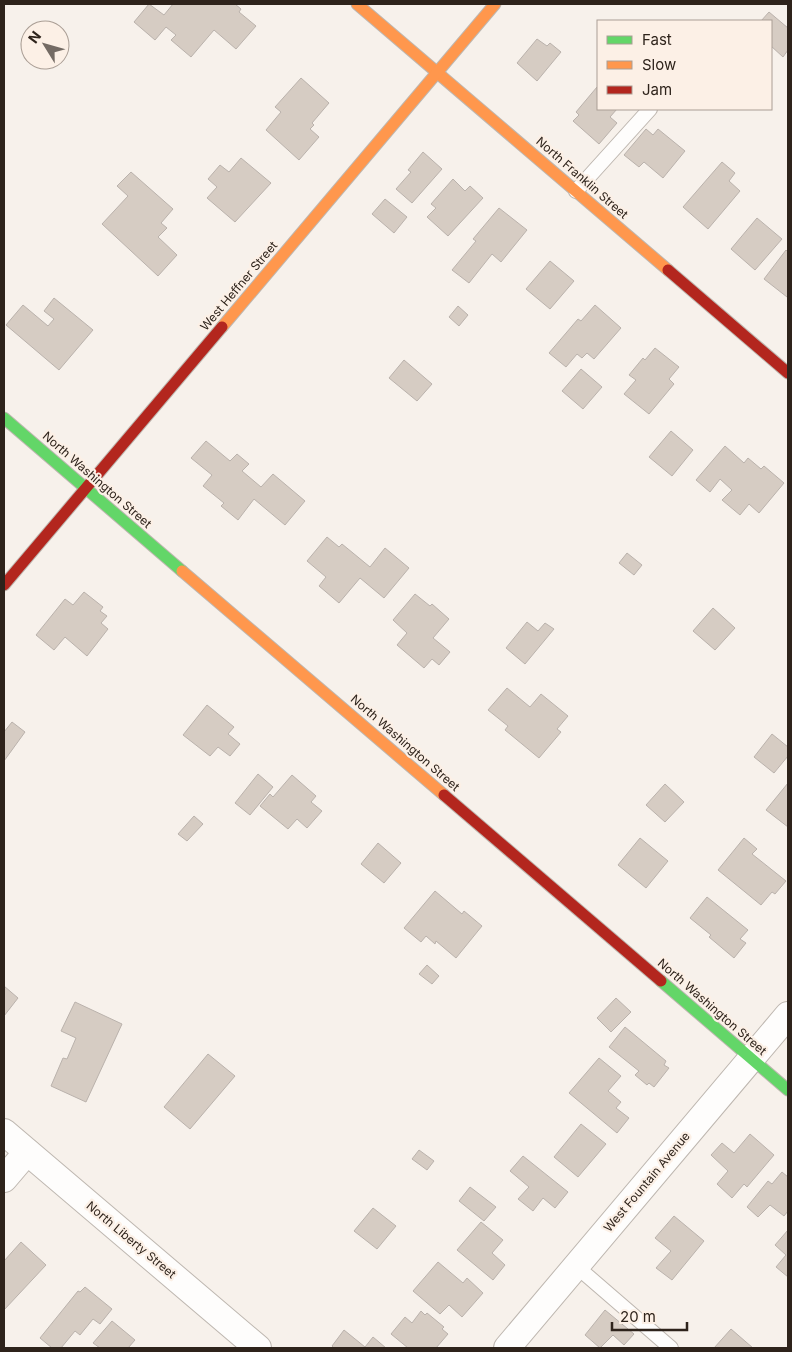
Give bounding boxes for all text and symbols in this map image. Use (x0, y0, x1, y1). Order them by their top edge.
north arrow (20, 20, 70, 70)
legend (597, 20, 772, 110)
text: N (24, 27, 44, 46)
text: Fast (642, 30, 672, 49)
text: Slow (642, 55, 676, 74)
text: Jam (642, 80, 672, 99)
street label: North Franklin Street (533, 134, 632, 222)
street label: West Heffner Street (197, 238, 280, 333)
street label: North Washington Street (40, 428, 155, 531)
street label: North Washington Street (348, 691, 463, 794)
street label: North Washington Street (655, 955, 770, 1058)
street label: West Fountain Avenue (600, 1129, 693, 1235)
street label: North Liberty Street (84, 1198, 179, 1281)
scale bar (612, 1300, 687, 1332)
text: 20 m (620, 1307, 656, 1326)

